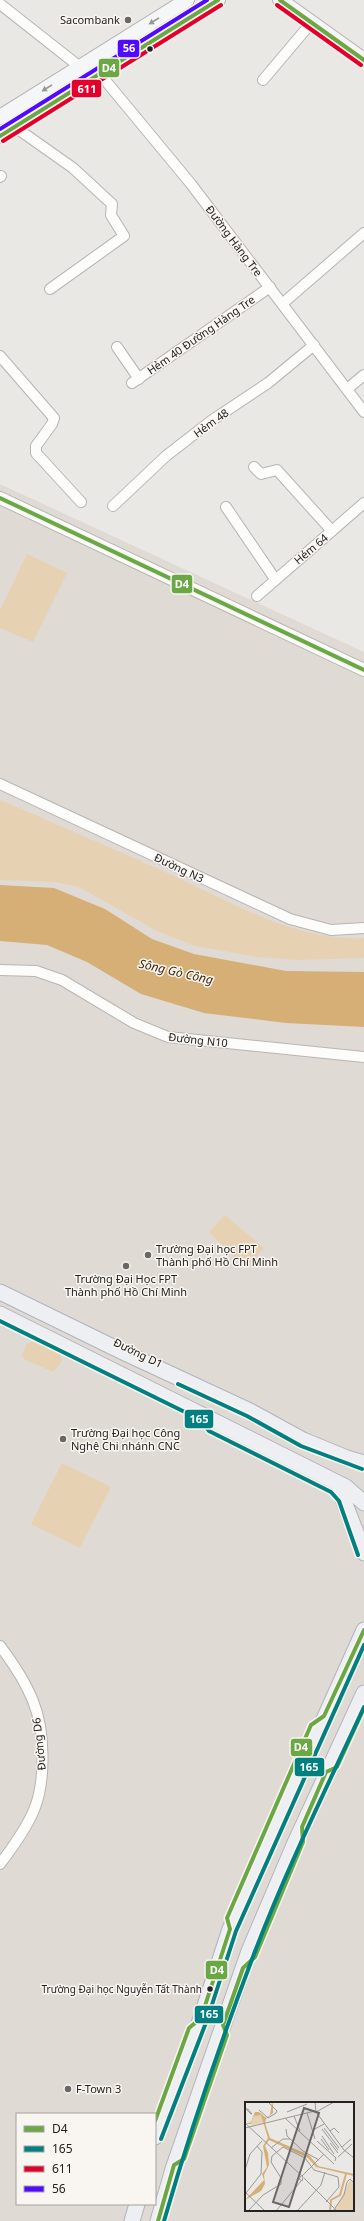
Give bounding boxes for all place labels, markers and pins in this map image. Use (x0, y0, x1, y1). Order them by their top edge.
place label: Sacombank (60, 12, 120, 27)
marker: Sacombank (123, 15, 133, 25)
unlabelled marker (145, 44, 155, 54)
place label: Trường Đại học FPT Thành phố Hồ Chí Minh (156, 1241, 278, 1269)
marker: Trường Đại học FPT Thành phố Hồ Chí Minh (143, 1250, 153, 1260)
marker: Trường Đại Học FPT Thành phố Hồ Chí Minh (121, 1261, 131, 1271)
place label: Trường Đại Học FPT Thành phố Hồ Chí Minh (65, 1271, 187, 1299)
place label: Trường Đại học Công Nghệ Chi nhánh CNC (71, 1425, 180, 1453)
marker: Trường Đại học Công Nghệ Chi nhánh CNC (58, 1434, 68, 1444)
place label: Trường Đại học Nguyễn Tất Thành (42, 1982, 202, 1996)
marker: Trường Đại học Nguyễn Tất Thành (205, 1984, 215, 1994)
place label: F-Town 3 (76, 2081, 121, 2096)
marker: F-Town 3 (63, 2084, 73, 2094)

